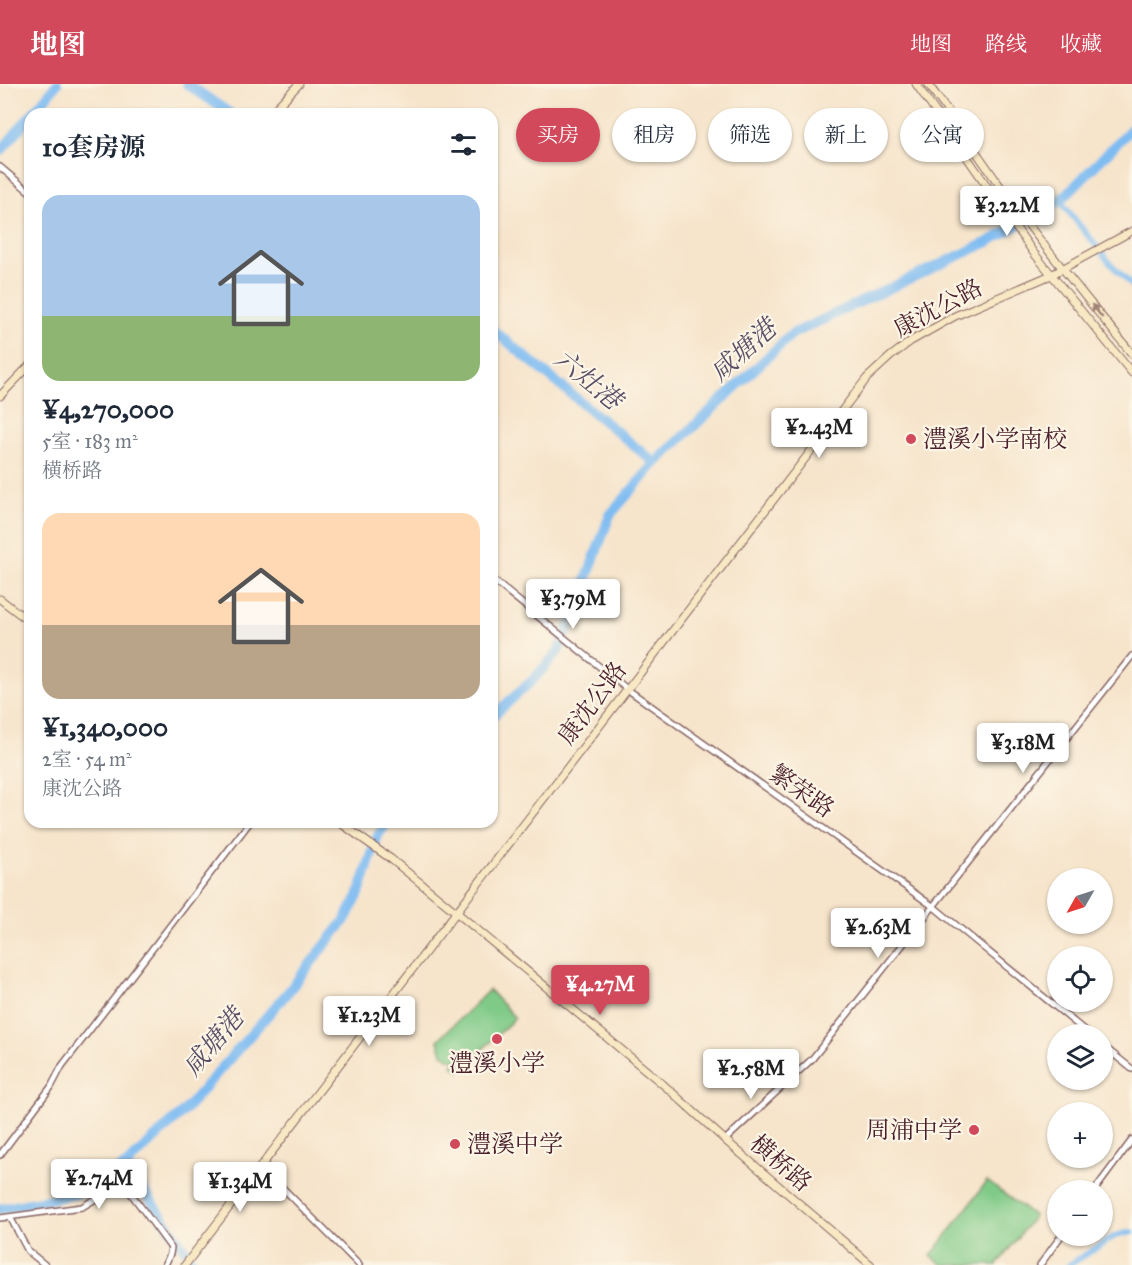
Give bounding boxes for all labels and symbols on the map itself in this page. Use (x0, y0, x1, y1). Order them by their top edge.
pin: ¥3.22M (958, 186, 1056, 237)
street label: 康沈公路 (889, 272, 987, 344)
one-way arrow (1091, 304, 1104, 319)
water label: 咸塘港 (703, 310, 785, 388)
water label: 六灶港 (548, 342, 631, 418)
pin: ¥2.43M (770, 408, 868, 459)
place label: 澧溪小学南校 (923, 424, 1067, 454)
marker: 澧溪小学南校 (904, 432, 918, 446)
pin: ¥3.79M (524, 579, 622, 630)
street label: 康沈公路 (551, 656, 633, 750)
pin: ¥3.18M (974, 723, 1072, 774)
street label: 繁荣路 (764, 758, 840, 824)
north arrow (1047, 868, 1113, 934)
pin: ¥2.63M (829, 908, 927, 959)
pin: ¥4.27M (551, 965, 649, 1016)
pin: ¥1.23M (320, 996, 418, 1047)
water label: 咸塘港 (176, 1000, 252, 1082)
marker: 澧溪小学 (490, 1032, 504, 1046)
place label: 澧溪小学 (449, 1048, 545, 1078)
pin: ¥2.58M (702, 1049, 800, 1100)
place label: 周浦中学 (866, 1115, 962, 1145)
marker: 周浦中学 (967, 1123, 981, 1137)
street label: 横桥路 (744, 1128, 818, 1198)
place label: 澧溪中学 (467, 1129, 563, 1159)
marker: 澧溪中学 (448, 1137, 462, 1151)
pin: ¥2.74M (50, 1159, 148, 1210)
pin: ¥1.34M (191, 1162, 289, 1213)

